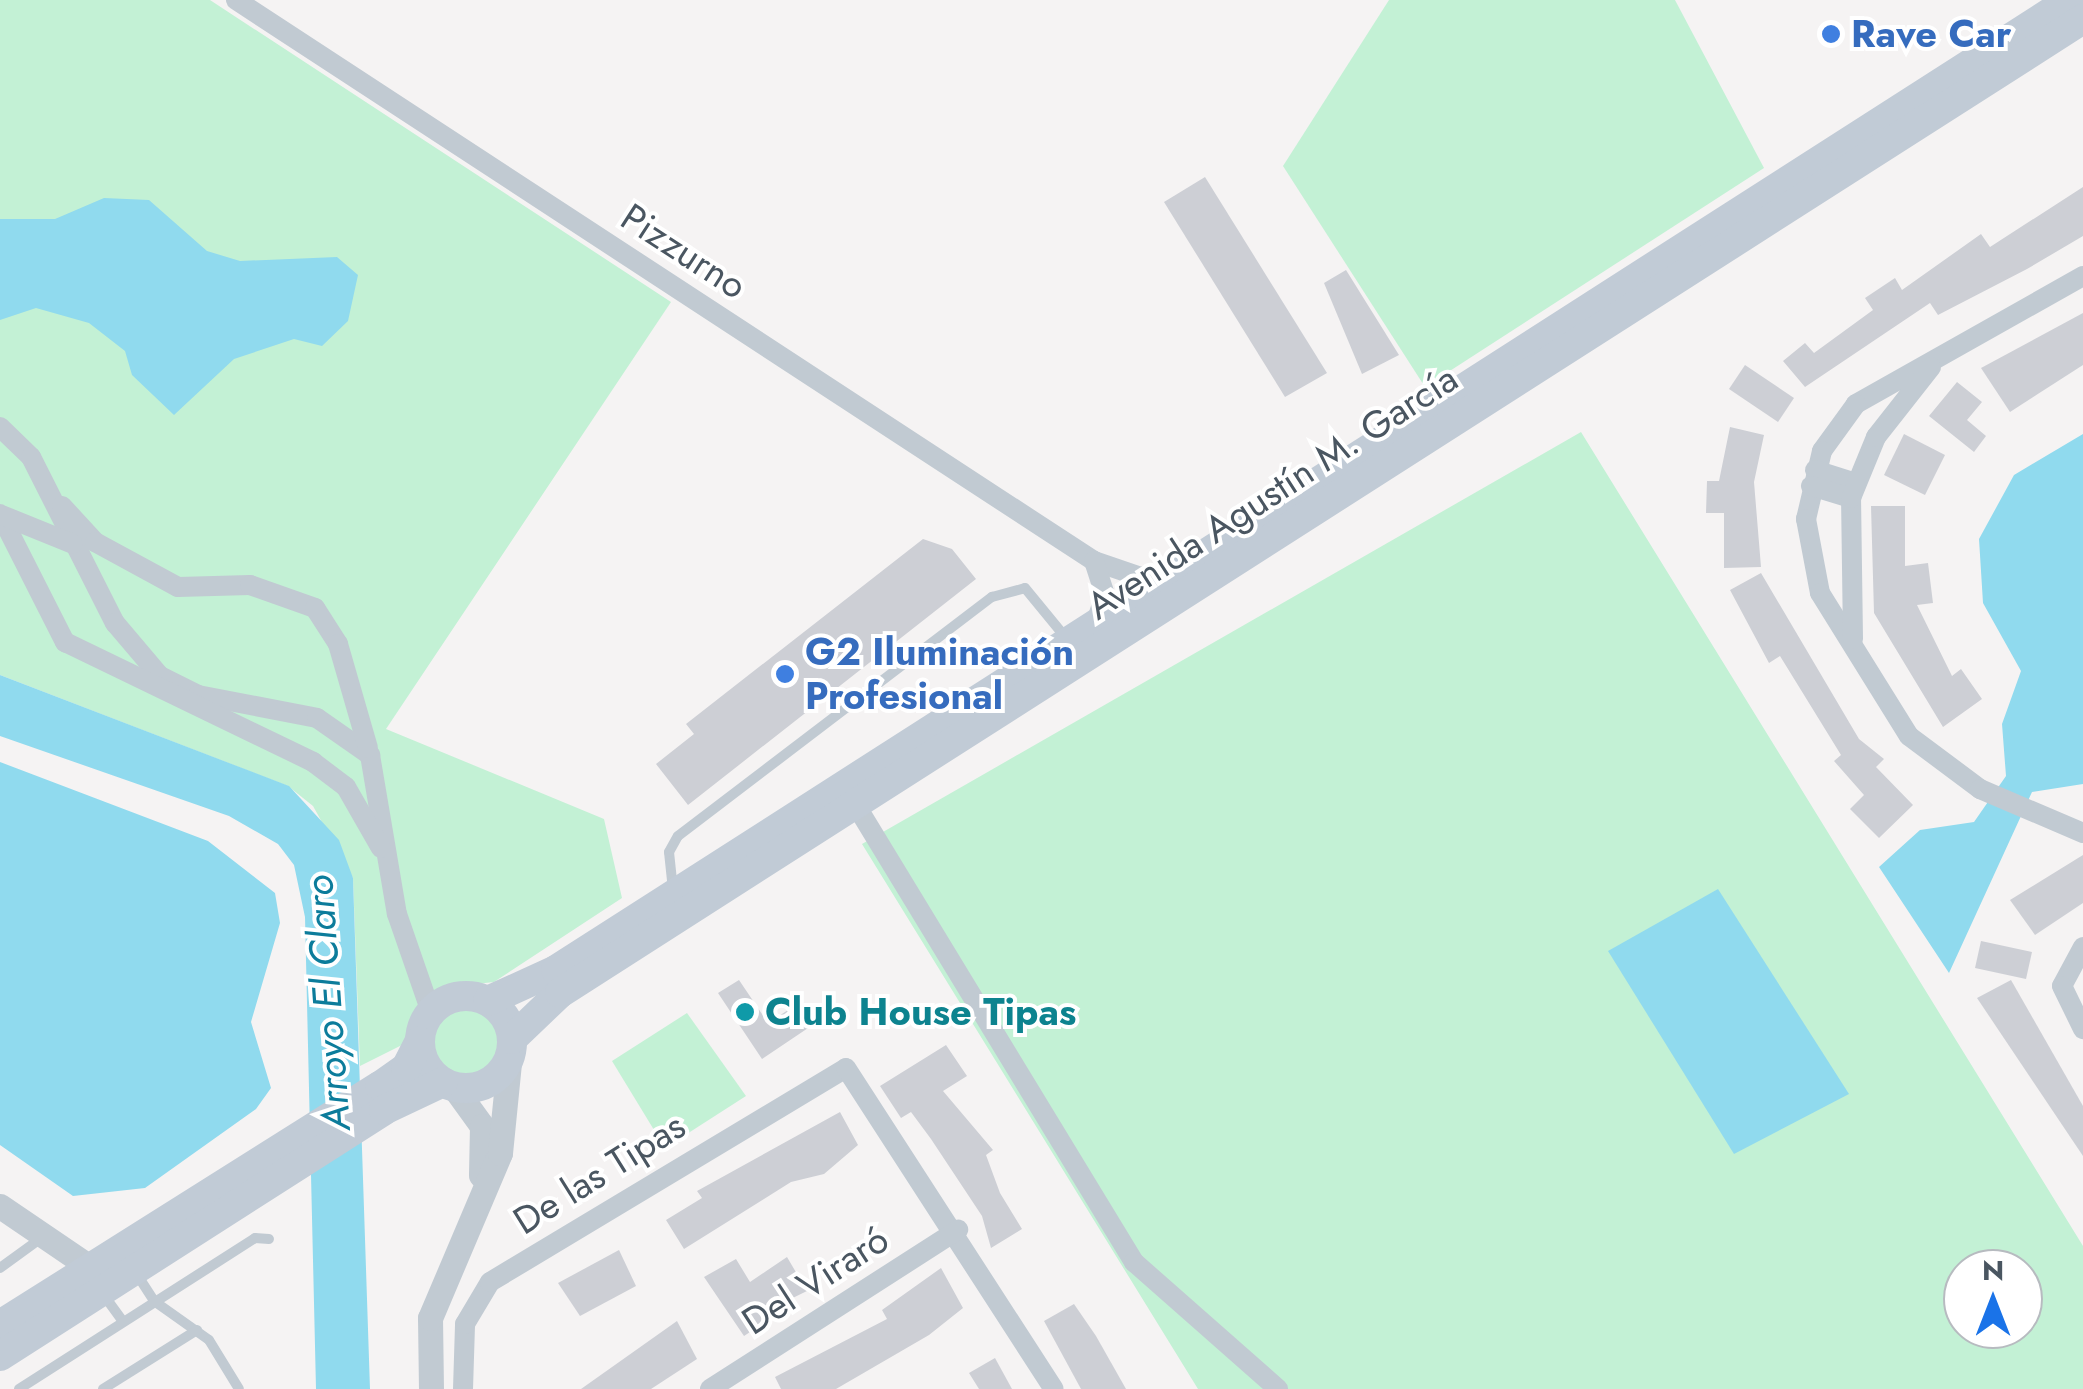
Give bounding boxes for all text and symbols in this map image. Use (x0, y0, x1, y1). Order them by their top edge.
place label: Rave Car (1851, 11, 2011, 57)
marker: Rave Car (1820, 23, 1842, 45)
street label: Pizzurno (613, 194, 755, 308)
street label: Avenida Agustín M. García (1078, 355, 1466, 629)
place label: G2 Iluminación Profesional (805, 629, 1074, 718)
marker: G2 Iluminación Profesional (774, 663, 796, 685)
water label: Arroyo El Claro (294, 874, 360, 1132)
place label: Club House Tipas (765, 989, 1076, 1035)
marker: Club House Tipas (734, 1001, 756, 1023)
street label: De las Tipas (505, 1102, 693, 1244)
street label: Del Viraró (733, 1216, 897, 1344)
north arrow (1943, 1249, 2043, 1349)
text: N (1982, 1250, 2004, 1291)

